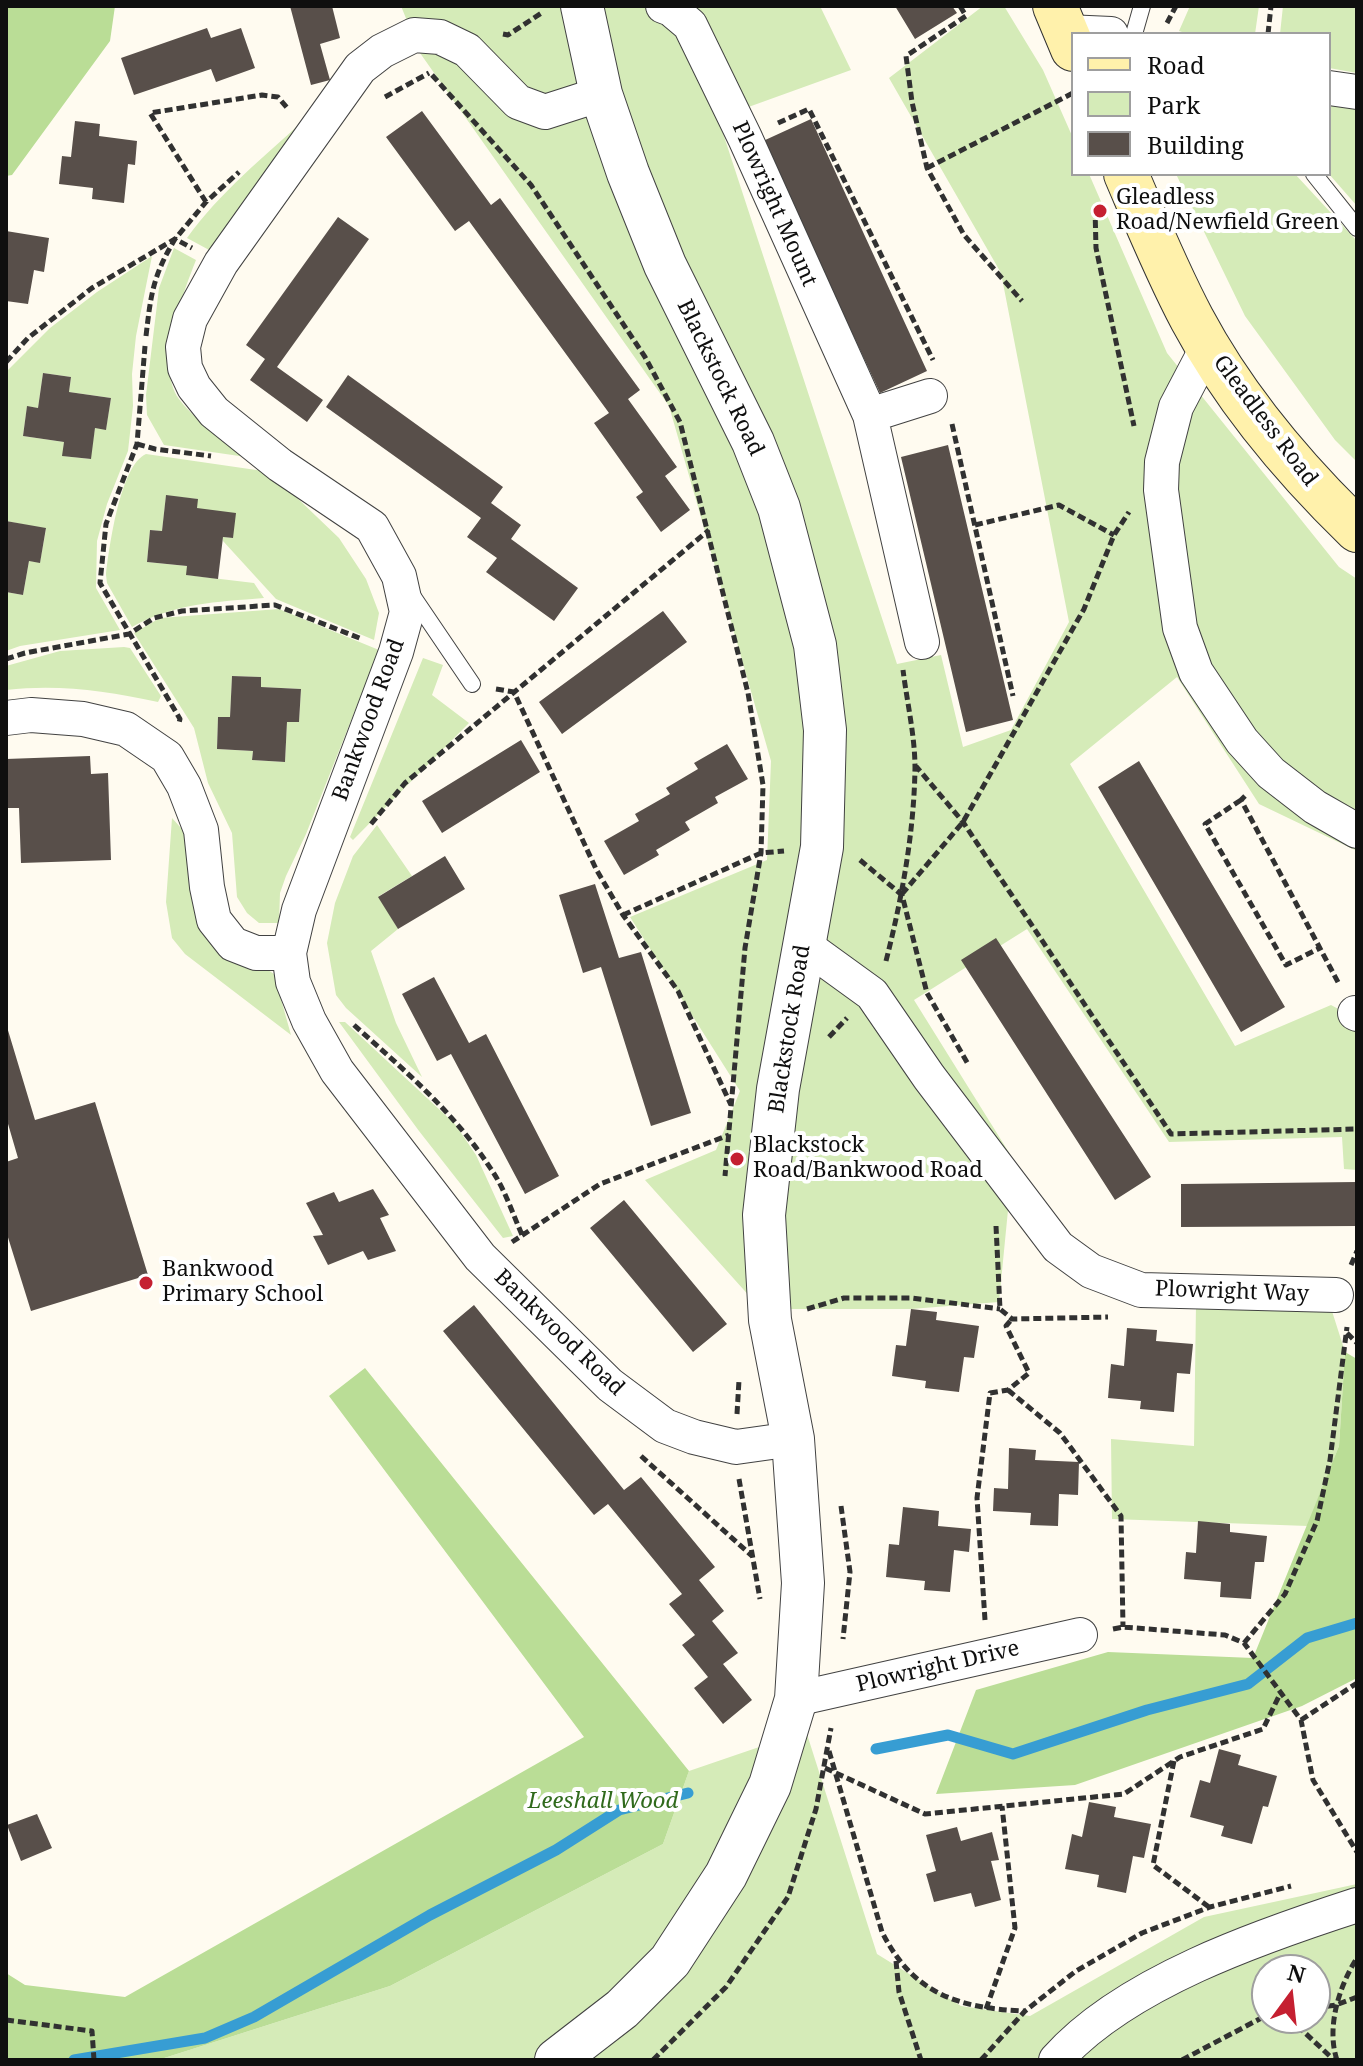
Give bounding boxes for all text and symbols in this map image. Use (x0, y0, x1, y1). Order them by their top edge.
legend (1071, 32, 1331, 176)
text: Road (1147, 48, 1205, 81)
text: Park (1147, 88, 1200, 121)
street label: Plowright Mount (726, 117, 822, 291)
text: Building (1147, 128, 1244, 161)
place label: Gleadless Road/Newfield Green (1116, 185, 1339, 236)
marker: Gleadless Road/Newfield Green (1091, 202, 1109, 220)
street label: Blackstock Road (671, 296, 769, 460)
street label: Gleadless Road (1207, 350, 1323, 492)
street label: Bankwood Road (327, 635, 411, 805)
street label: Blackstock Road (764, 943, 816, 1115)
place label: Blackstock Road/Bankwood Road (753, 1133, 983, 1184)
marker: Blackstock Road/Bankwood Road (728, 1150, 746, 1168)
place label: Bankwood Primary School (162, 1257, 323, 1308)
street label: Bankwood Road (489, 1264, 629, 1402)
marker: Bankwood Primary School (137, 1274, 155, 1292)
street label: Plowright Way (1154, 1276, 1310, 1308)
street label: Plowright Drive (854, 1635, 1022, 1699)
park label: Leeshall Wood (528, 1789, 678, 1815)
north arrow (1251, 1954, 1331, 2034)
text: N (1284, 1956, 1309, 1989)

